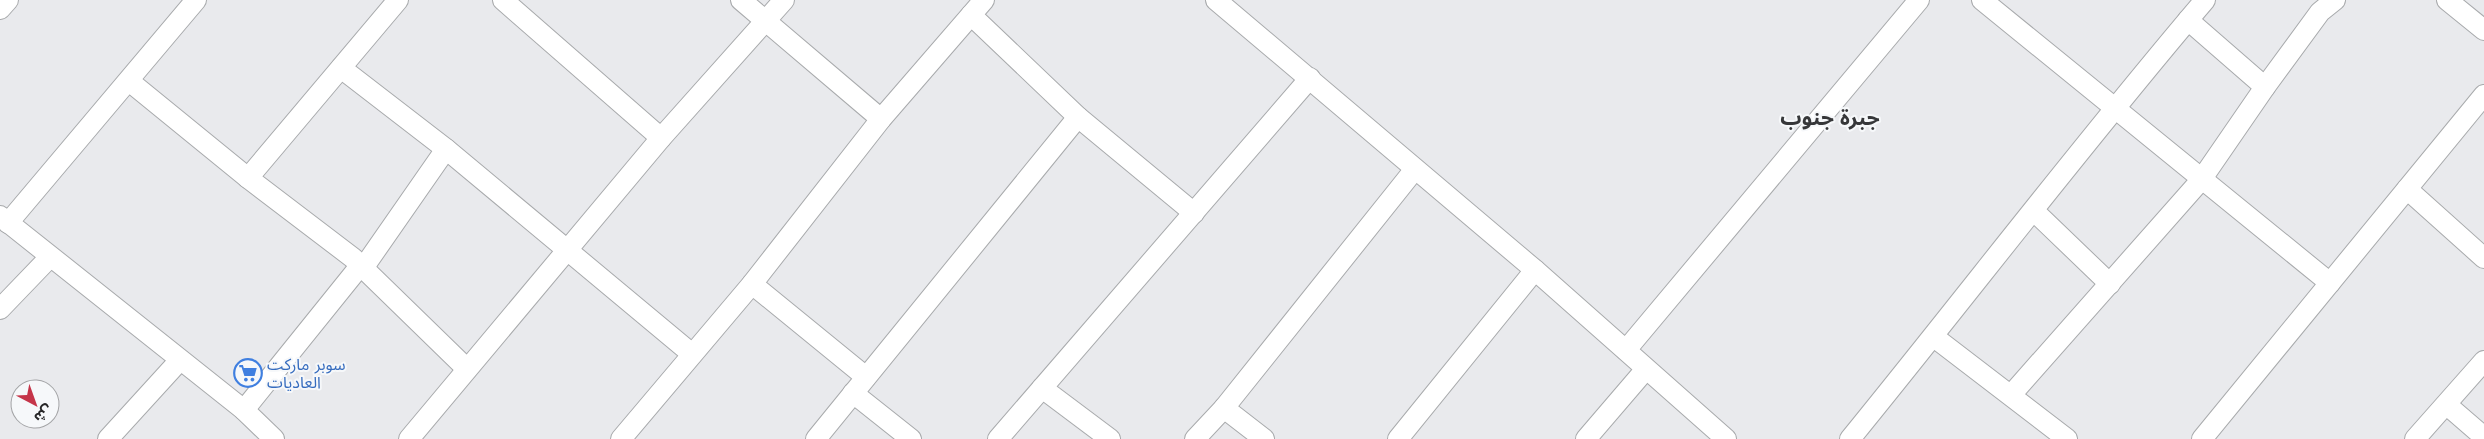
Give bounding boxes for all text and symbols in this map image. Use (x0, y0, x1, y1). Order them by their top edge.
district label: جبرة جنوب (1780, 105, 1880, 130)
place label: سوبر ماركت العاديات (267, 355, 346, 392)
supermarket icon: سوبر ماركت العاديات (233, 358, 263, 388)
north arrow (10, 379, 60, 429)
text: ش (31, 401, 56, 426)

